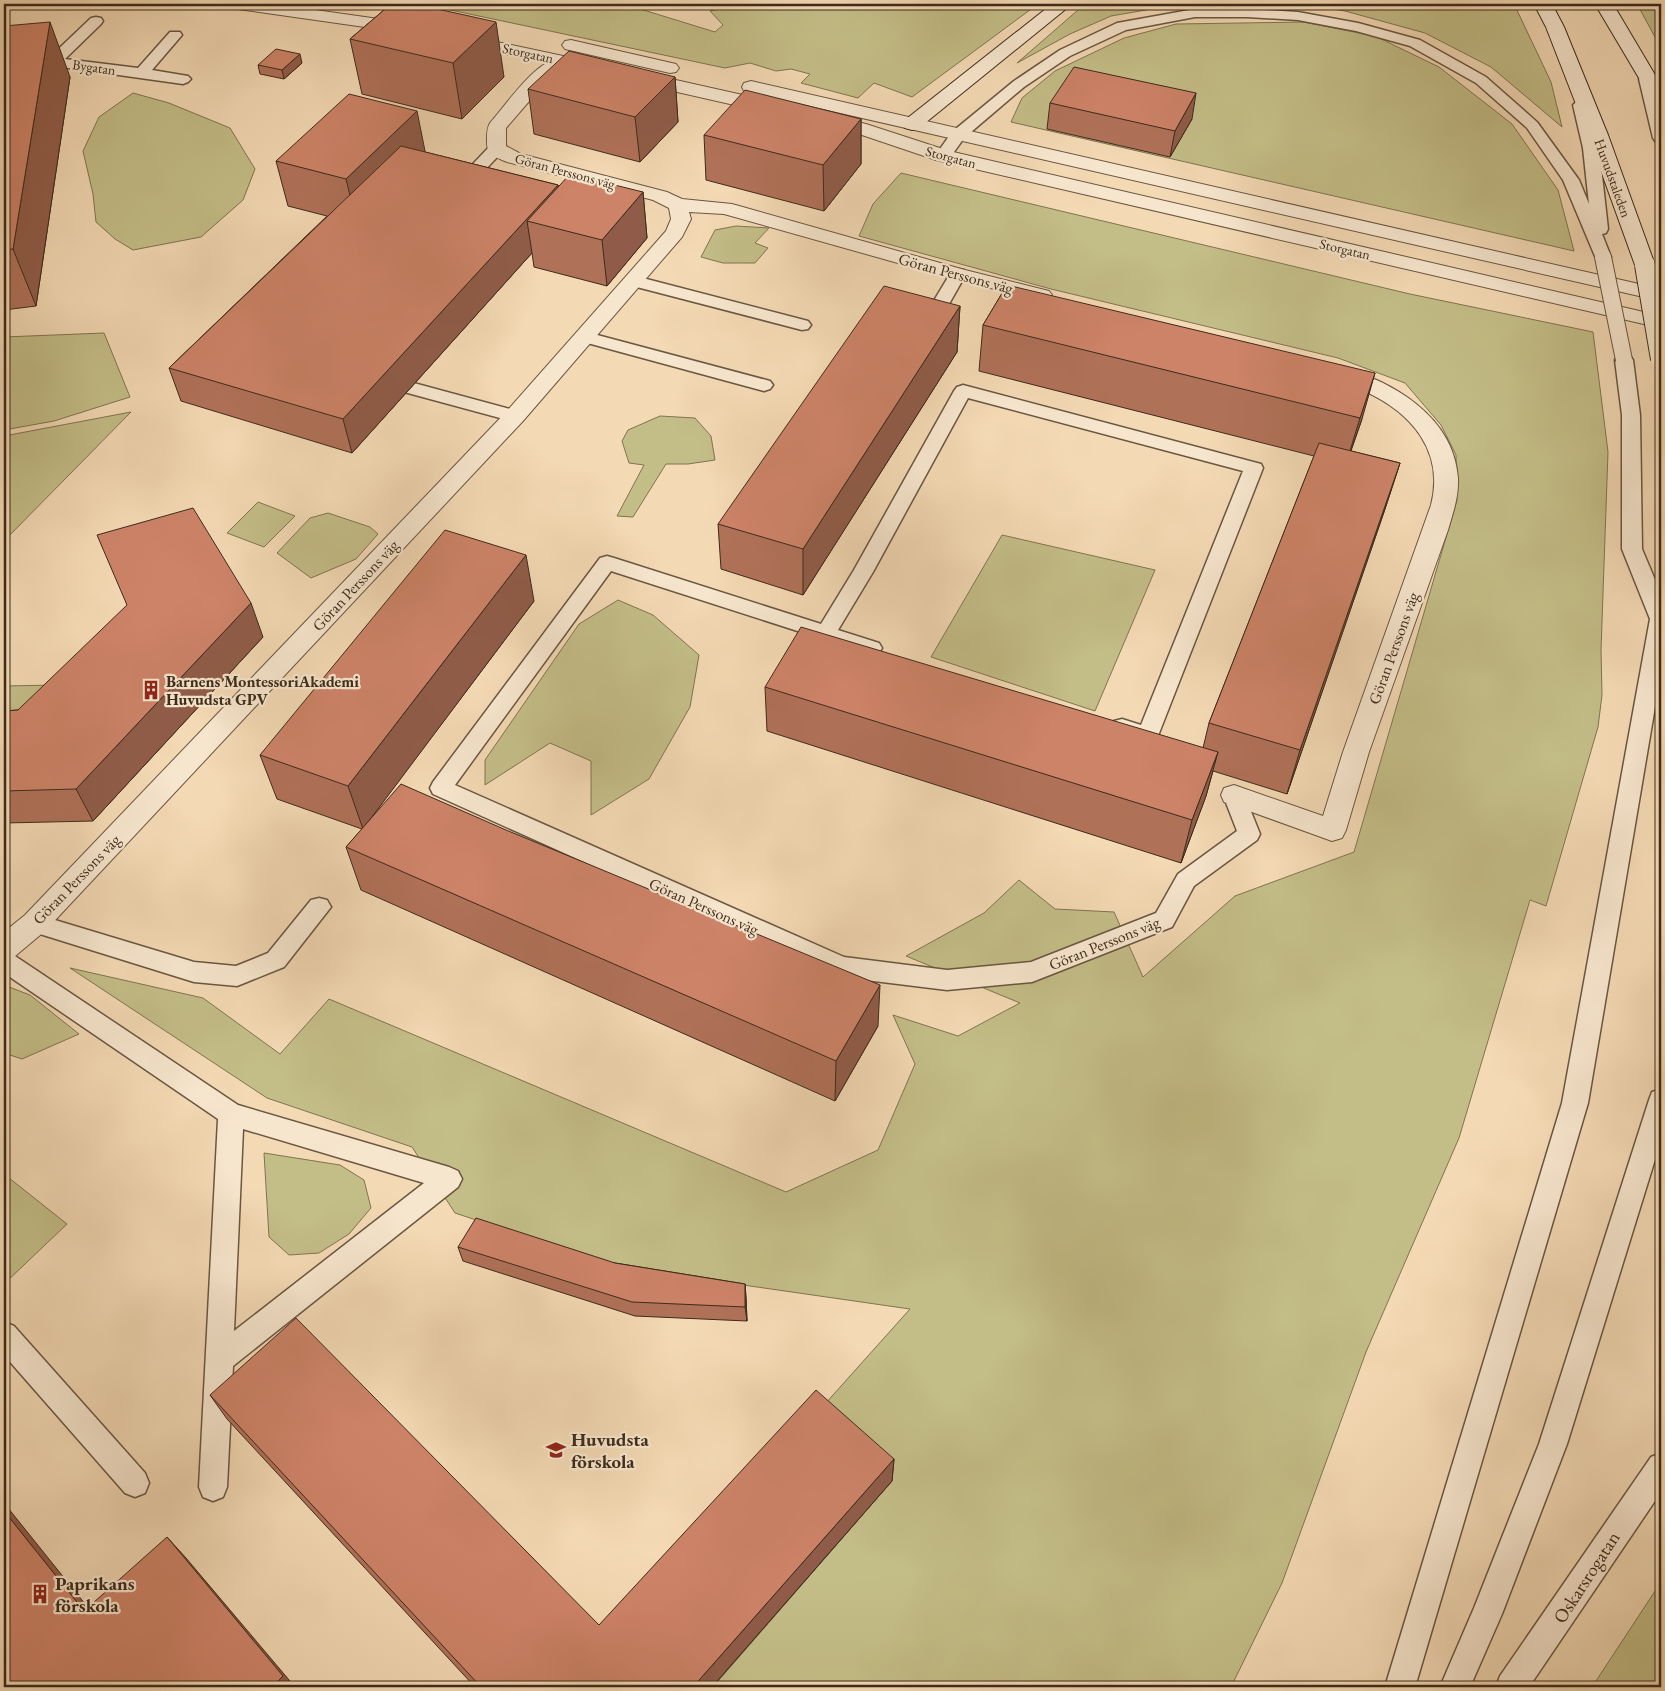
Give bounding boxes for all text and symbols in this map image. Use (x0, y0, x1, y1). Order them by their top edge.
street label: Storgatan (501, 39, 556, 67)
street label: Bygatan (71, 55, 117, 79)
street label: Huvudstaleden (1590, 136, 1636, 220)
street label: Storgatan (924, 142, 979, 173)
street label: Göran Perssons väg (513, 149, 618, 193)
street label: Storgatan (1318, 234, 1373, 264)
street label: Göran Perssons väg (896, 248, 1016, 299)
street label: Göran Perssons väg (308, 534, 404, 636)
street label: Göran Perssons väg (1363, 588, 1424, 707)
place label: Barnens MontessoriAkademi Huvudsta GPV (166, 671, 359, 710)
building icon: Barnens MontessoriAkademi Huvudsta GPV (140, 679, 162, 701)
street label: Göran Perssons väg (28, 829, 126, 929)
street label: Göran Perssons väg (646, 873, 763, 940)
street label: Göran Perssons väg (1046, 911, 1164, 975)
place label: Huvudsta förskola (571, 1427, 649, 1474)
school or university icon: Huvudsta förskola (545, 1439, 567, 1461)
street label: Oskarsrogatan (1547, 1527, 1625, 1628)
place label: Paprikans förskola (55, 1571, 135, 1618)
building icon: Paprikans förskola (29, 1583, 51, 1605)

